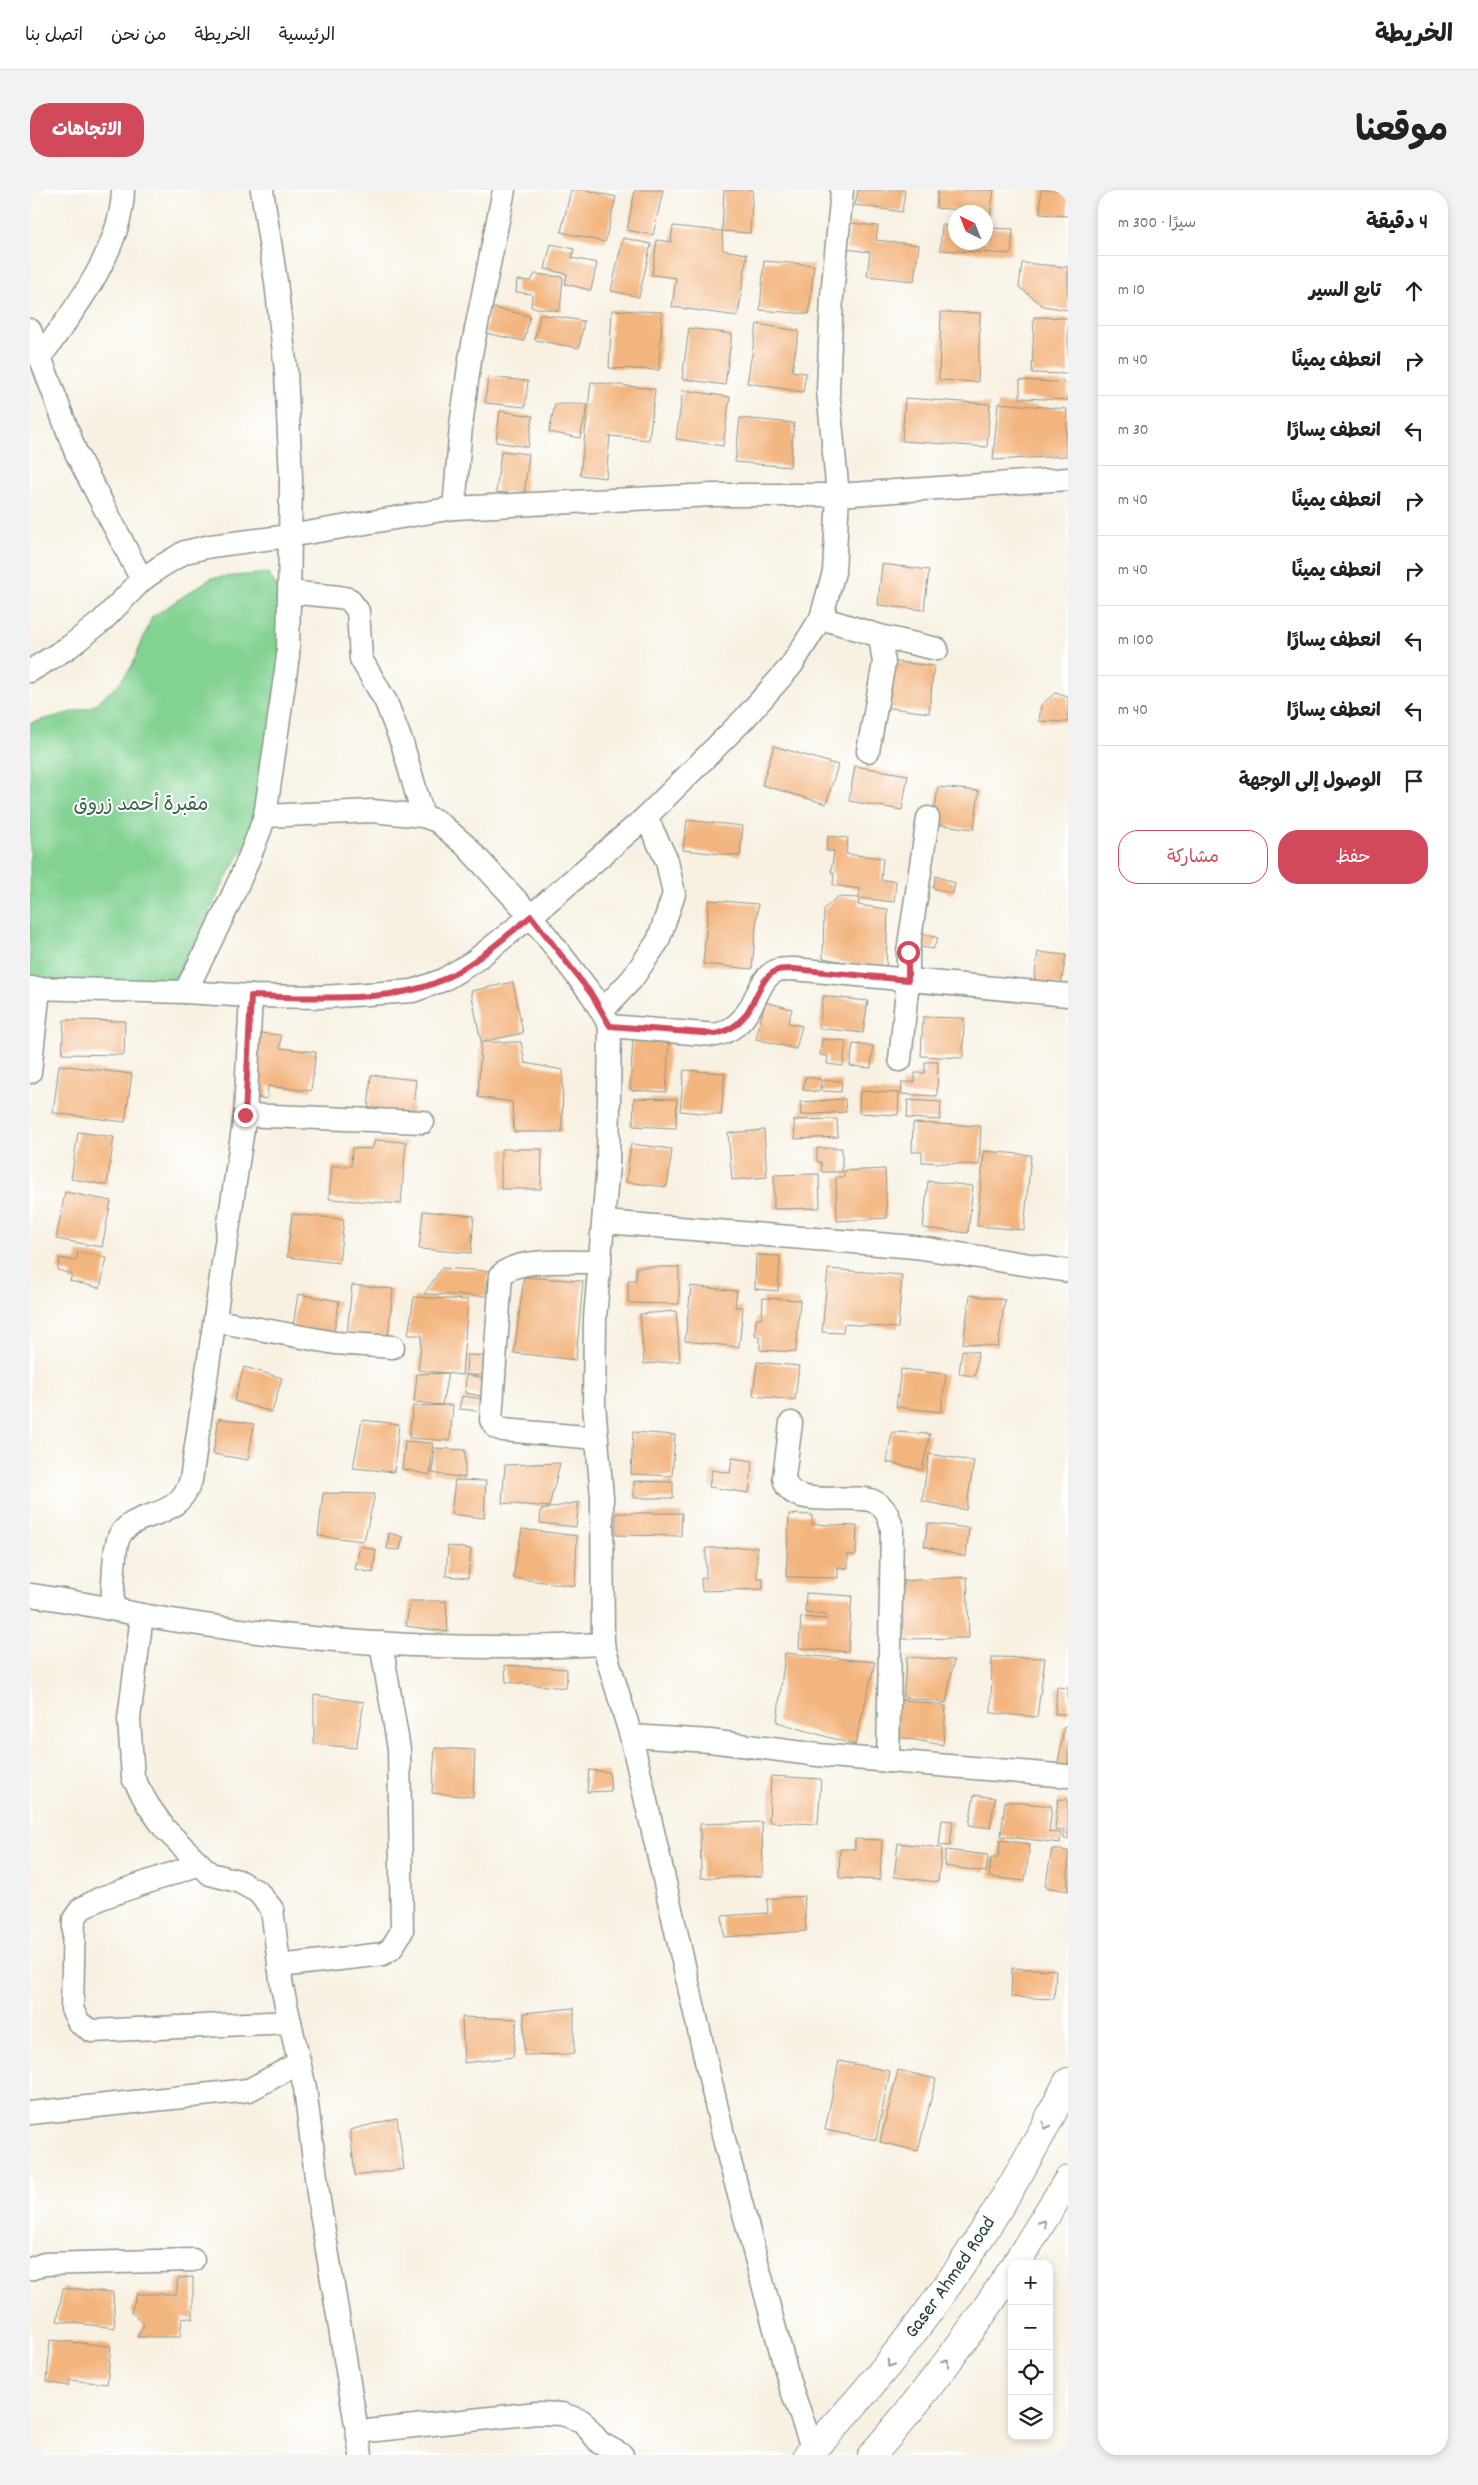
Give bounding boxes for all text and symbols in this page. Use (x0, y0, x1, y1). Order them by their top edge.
text: الخريطة (1375, 19, 1453, 53)
text: اتصل بنا (25, 24, 83, 49)
text: من نحن (111, 24, 167, 49)
text: الخريطة (195, 24, 251, 49)
text: الرئيسية (279, 24, 335, 49)
button: الاتجاهات (30, 103, 144, 157)
text: موقعنا (1355, 108, 1448, 158)
north arrow (948, 205, 993, 250)
text: 4 دقيقة (1366, 209, 1428, 239)
text: سيرًا · 300 m (1118, 212, 1196, 235)
icon: ahead (1400, 277, 1428, 305)
text: 10 m (1118, 279, 1145, 302)
text: تابع السير (1309, 279, 1381, 306)
icon: right (1400, 347, 1428, 375)
text: 40 m (1118, 349, 1148, 372)
text: انعطف يمينًا (1292, 349, 1381, 376)
icon: left (1400, 417, 1428, 445)
text: 30 m (1118, 419, 1149, 442)
text: انعطف يسارًا (1287, 419, 1381, 446)
icon: right (1400, 487, 1428, 515)
text: 40 m (1118, 489, 1148, 512)
text: انعطف يمينًا (1292, 489, 1381, 516)
icon: right (1400, 557, 1428, 585)
text: 40 m (1118, 559, 1148, 582)
text: انعطف يمينًا (1292, 559, 1381, 586)
icon: left (1400, 627, 1428, 655)
text: 100 m (1118, 629, 1154, 652)
text: انعطف يسارًا (1287, 629, 1381, 656)
icon: left (1400, 697, 1428, 725)
text: 40 m (1118, 699, 1148, 722)
text: انعطف يسارًا (1287, 699, 1381, 726)
icon: arrive (1400, 767, 1428, 795)
text: الوصول إلى الوجهة (1239, 769, 1381, 796)
park label: مقبرة أحمد زروق (74, 792, 208, 820)
button: مشاركة (1118, 830, 1268, 884)
button: حفظ (1278, 830, 1428, 884)
route start (897, 941, 920, 964)
route end (234, 1104, 257, 1127)
one-way arrow (1042, 2121, 1052, 2130)
street label: Gaser Ahmed Road (899, 2212, 1003, 2345)
one-way arrow (1036, 2219, 1046, 2228)
map controls (1008, 2260, 1053, 2440)
button: + (1008, 2260, 1053, 2305)
button: − (1008, 2305, 1053, 2350)
button: locate (1008, 2350, 1053, 2395)
one-way arrow (887, 2358, 896, 2368)
one-way arrow (941, 2359, 949, 2368)
button: layers (1008, 2395, 1053, 2440)

